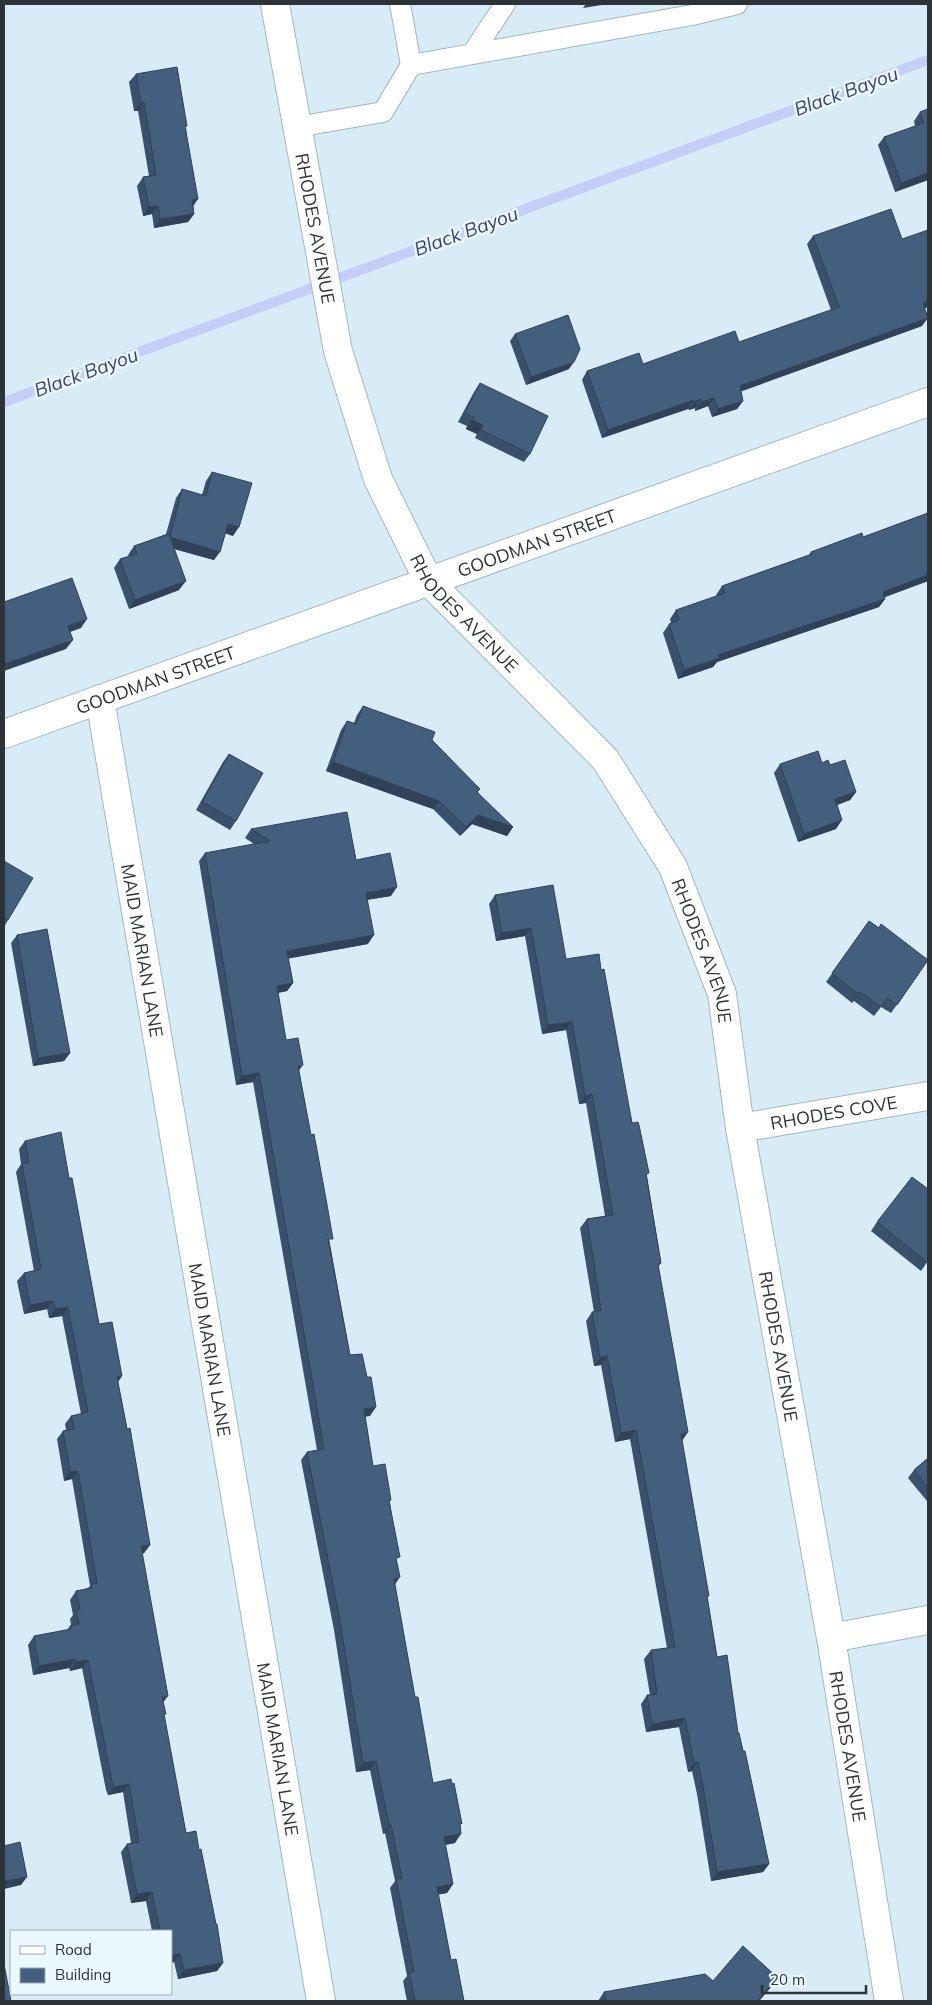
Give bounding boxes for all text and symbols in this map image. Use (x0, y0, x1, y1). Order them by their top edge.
water label: Black Bayou (791, 61, 901, 121)
street label: RHODES AVENUE (291, 151, 341, 305)
water label: Black Bayou (411, 201, 521, 261)
water label: Black Bayou (31, 342, 141, 402)
street label: GOODMAN STREET (454, 503, 619, 582)
street label: RHODES AVENUE (405, 550, 524, 677)
street label: GOODMAN STREET (73, 640, 238, 719)
street label: MAID MARIAN LANE (117, 862, 169, 1039)
street label: RHODES AVENUE (667, 875, 737, 1024)
street label: RHODES COVE (768, 1090, 899, 1134)
street label: MAID MARIAN LANE (184, 1261, 236, 1438)
street label: RHODES AVENUE (754, 1269, 804, 1423)
street label: MAID MARIAN LANE (252, 1661, 304, 1837)
street label: RHODES AVENUE (825, 1669, 872, 1823)
legend (10, 1930, 172, 1995)
text: Road (55, 1940, 92, 1959)
scale bar (762, 1962, 866, 1994)
text: Building (55, 1965, 111, 1984)
text: 20 m (770, 1970, 805, 1989)

